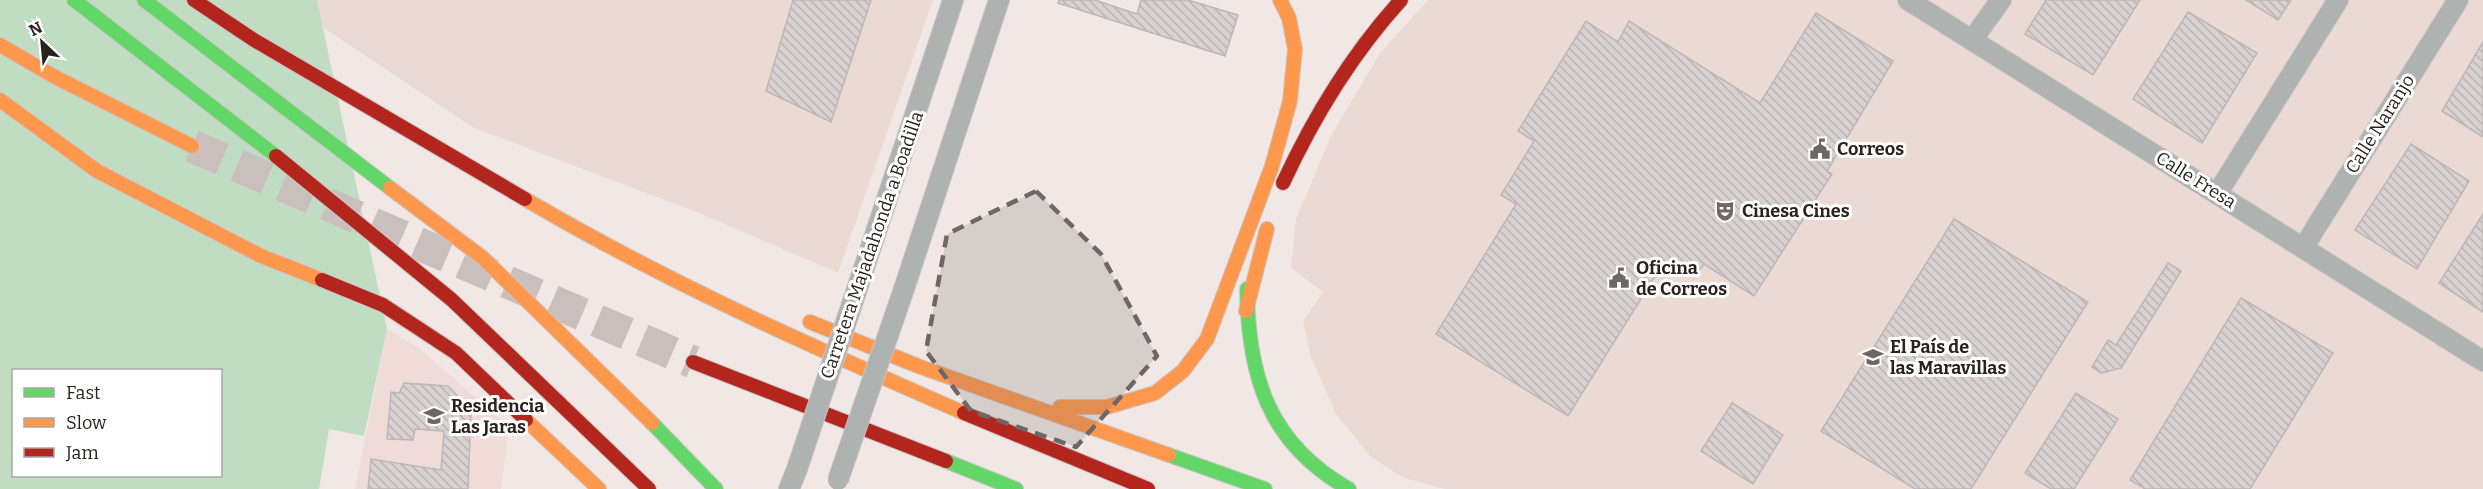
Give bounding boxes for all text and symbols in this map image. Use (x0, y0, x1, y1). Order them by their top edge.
north arrow (12, 12, 72, 72)
text: N (26, 18, 45, 40)
street label: Calle Naranjo (2341, 70, 2419, 178)
street label: Carretera Majadahonda a Boadilla (816, 108, 928, 382)
public building icon: Correos (1808, 137, 1832, 161)
place label: Correos (1837, 138, 1904, 160)
street label: Calle Fresa (2152, 147, 2240, 213)
theatre icon: Cinesa Cines (1713, 199, 1737, 223)
place label: Cinesa Cines (1742, 200, 1850, 222)
place label: Oficina de Correos (1636, 257, 1727, 300)
public building icon: Oficina de Correos (1607, 266, 1631, 290)
place label: El País de las Maravillas (1890, 336, 2006, 379)
school or university icon: El País de las Maravillas (1861, 345, 1885, 369)
legend (12, 369, 222, 477)
text: Fast (66, 382, 101, 404)
place label: Residencia Las Jaras (451, 395, 544, 438)
school or university icon: Residencia Las Jaras (422, 404, 446, 428)
text: Slow (66, 412, 107, 434)
text: Jam (65, 442, 99, 464)

